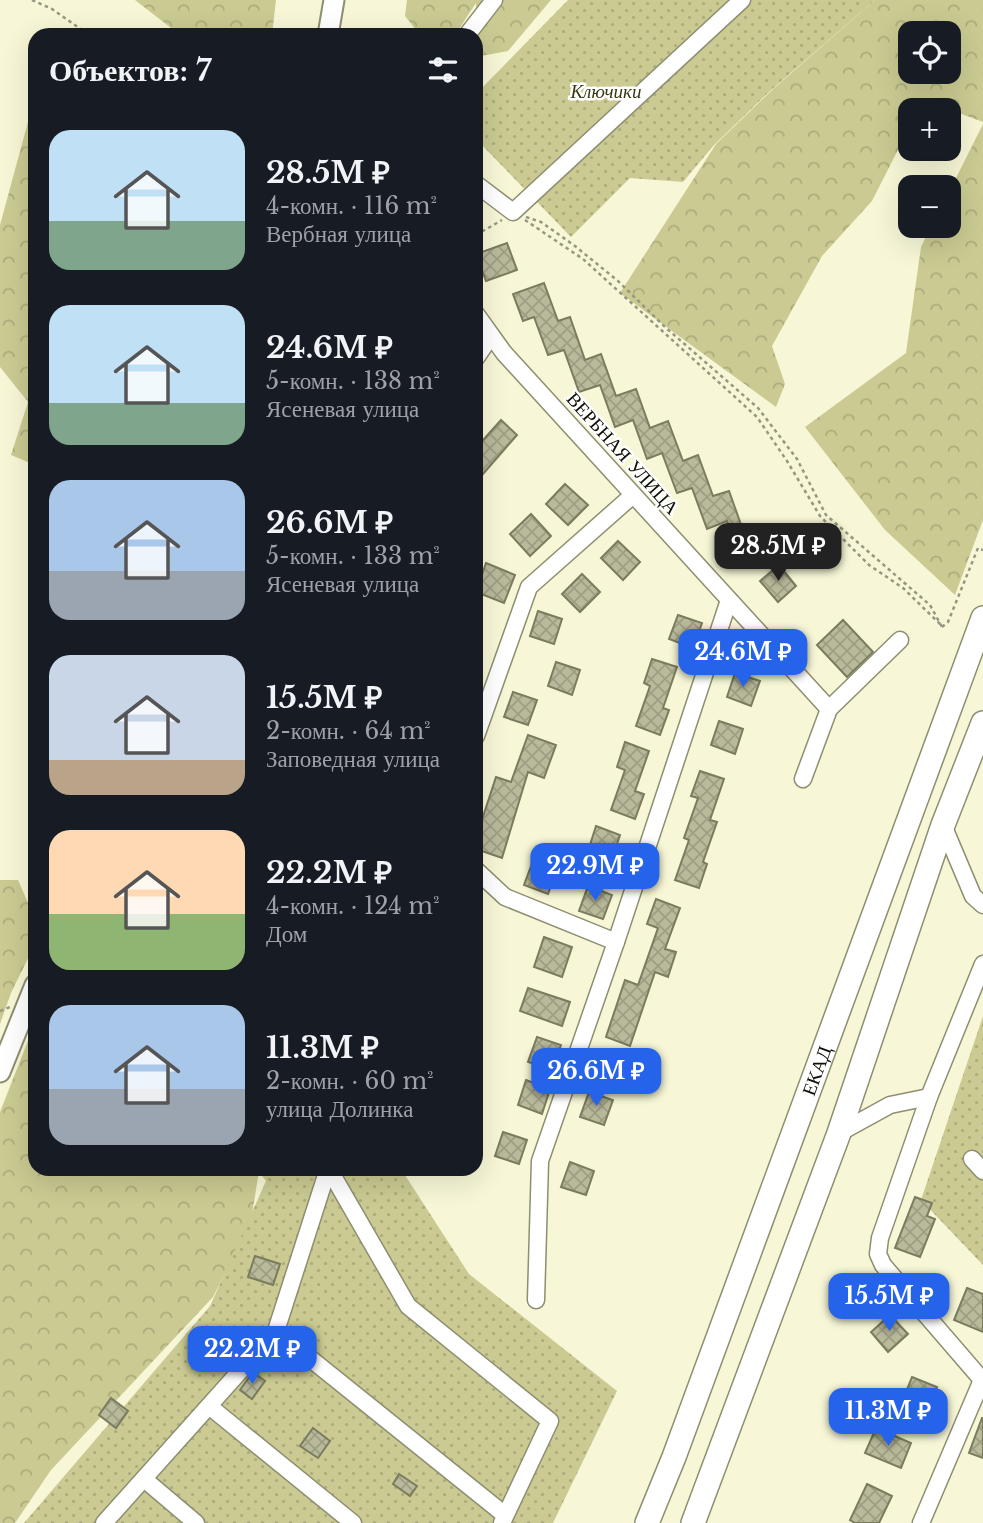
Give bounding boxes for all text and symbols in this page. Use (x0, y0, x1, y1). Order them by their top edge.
map controls (898, 21, 961, 238)
button: locate (898, 21, 961, 84)
icon: filters (424, 51, 462, 89)
text: Объектов: 7 (49, 52, 211, 89)
park label: Ключики (570, 80, 642, 103)
button: + (898, 98, 961, 161)
text: 28.5M ₽ (266, 154, 390, 191)
icon: home (105, 158, 189, 242)
button: − (898, 175, 961, 238)
text: 4-комн. · 116 m² (266, 192, 437, 220)
text: Вербная улица (266, 220, 411, 248)
text: 24.6M ₽ (266, 329, 393, 366)
icon: home (105, 333, 189, 417)
text: 5-комн. · 138 m² (266, 367, 440, 395)
street label: ВЕРБНАЯ УЛИЦА (562, 387, 684, 519)
text: Ясеневая улица (266, 395, 419, 423)
text: 26.6M ₽ (266, 504, 393, 541)
icon: home (105, 508, 189, 592)
pin: 28.5M ₽ (713, 524, 843, 583)
text: 28.5M ₽ (730, 532, 826, 560)
text: 5-комн. · 133 m² (266, 542, 440, 570)
text: Ясеневая улица (266, 570, 419, 598)
pin: 24.6M ₽ (678, 630, 808, 689)
text: 24.6M ₽ (694, 638, 792, 666)
text: 15.5M ₽ (266, 679, 382, 716)
icon: home (105, 683, 189, 767)
text: 2-комн. · 64 m² (266, 717, 431, 745)
text: Заповедная улица (266, 745, 440, 773)
pin: 22.9M ₽ (530, 844, 660, 903)
text: 22.9M ₽ (546, 852, 644, 880)
text: 22.2M ₽ (266, 854, 392, 891)
icon: home (105, 858, 189, 942)
text: 4-комн. · 124 m² (266, 892, 440, 920)
text: Дом (266, 920, 307, 948)
text: 11.3M ₽ (266, 1029, 379, 1066)
icon: home (105, 1033, 189, 1117)
street label: ЕКАД (797, 1043, 836, 1099)
pin: 26.6M ₽ (531, 1048, 661, 1108)
text: 26.6M ₽ (547, 1057, 645, 1085)
text: 2-комн. · 60 m² (266, 1067, 434, 1095)
text: улица Долинка (266, 1095, 413, 1123)
pin: 15.5M ₽ (824, 1274, 954, 1333)
text: 15.5M ₽ (844, 1282, 934, 1310)
pin: 22.2M ₽ (187, 1326, 317, 1386)
text: 22.2M ₽ (204, 1335, 300, 1363)
pin: 11.3M ₽ (823, 1388, 953, 1448)
text: 11.3M ₽ (845, 1397, 931, 1425)

